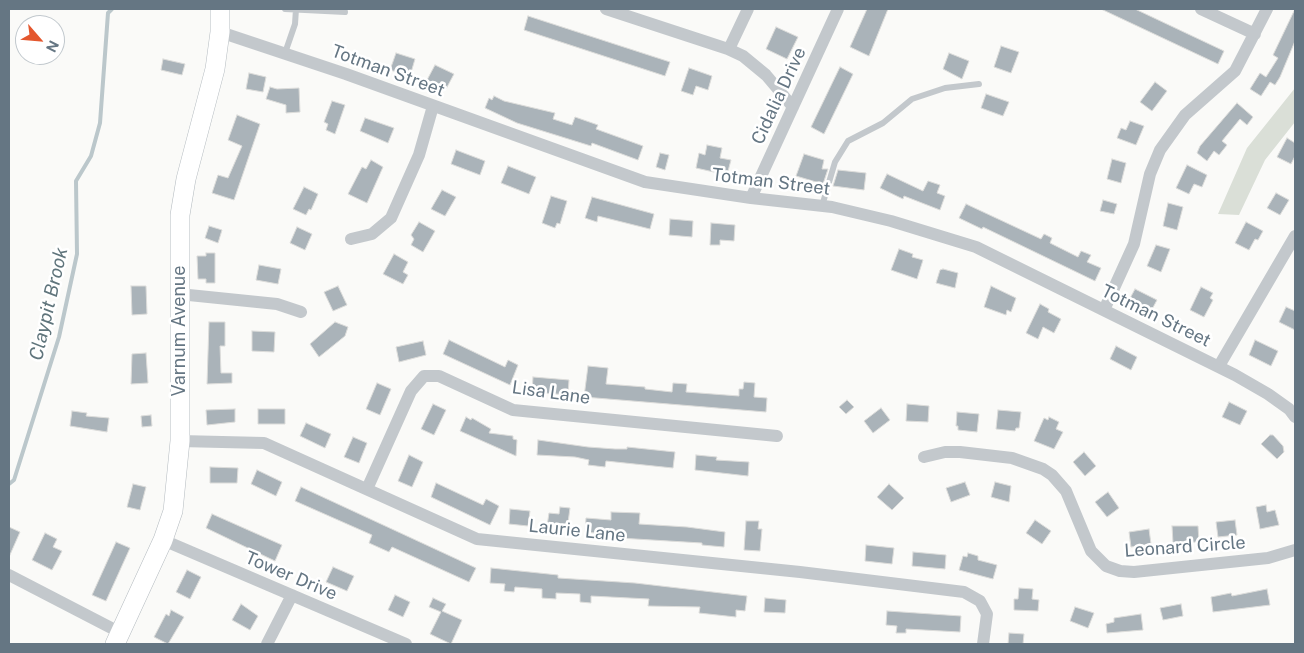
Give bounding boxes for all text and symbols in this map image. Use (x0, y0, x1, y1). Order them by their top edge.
north arrow (15, 15, 65, 65)
text: N (43, 38, 62, 55)
street label: Totman Street (328, 40, 448, 102)
street label: Cidalia Drive (747, 44, 811, 148)
street label: Totman Street (711, 164, 831, 200)
water label: Claypit Brook (25, 245, 73, 363)
street label: Varnum Avenue (168, 265, 190, 397)
street label: Totman Street (1098, 280, 1214, 352)
street label: Lisa Lane (510, 377, 592, 409)
street label: Laurie Lane (527, 515, 627, 547)
street label: Leonard Circle (1124, 532, 1246, 562)
street label: Tower Drive (242, 547, 340, 605)

